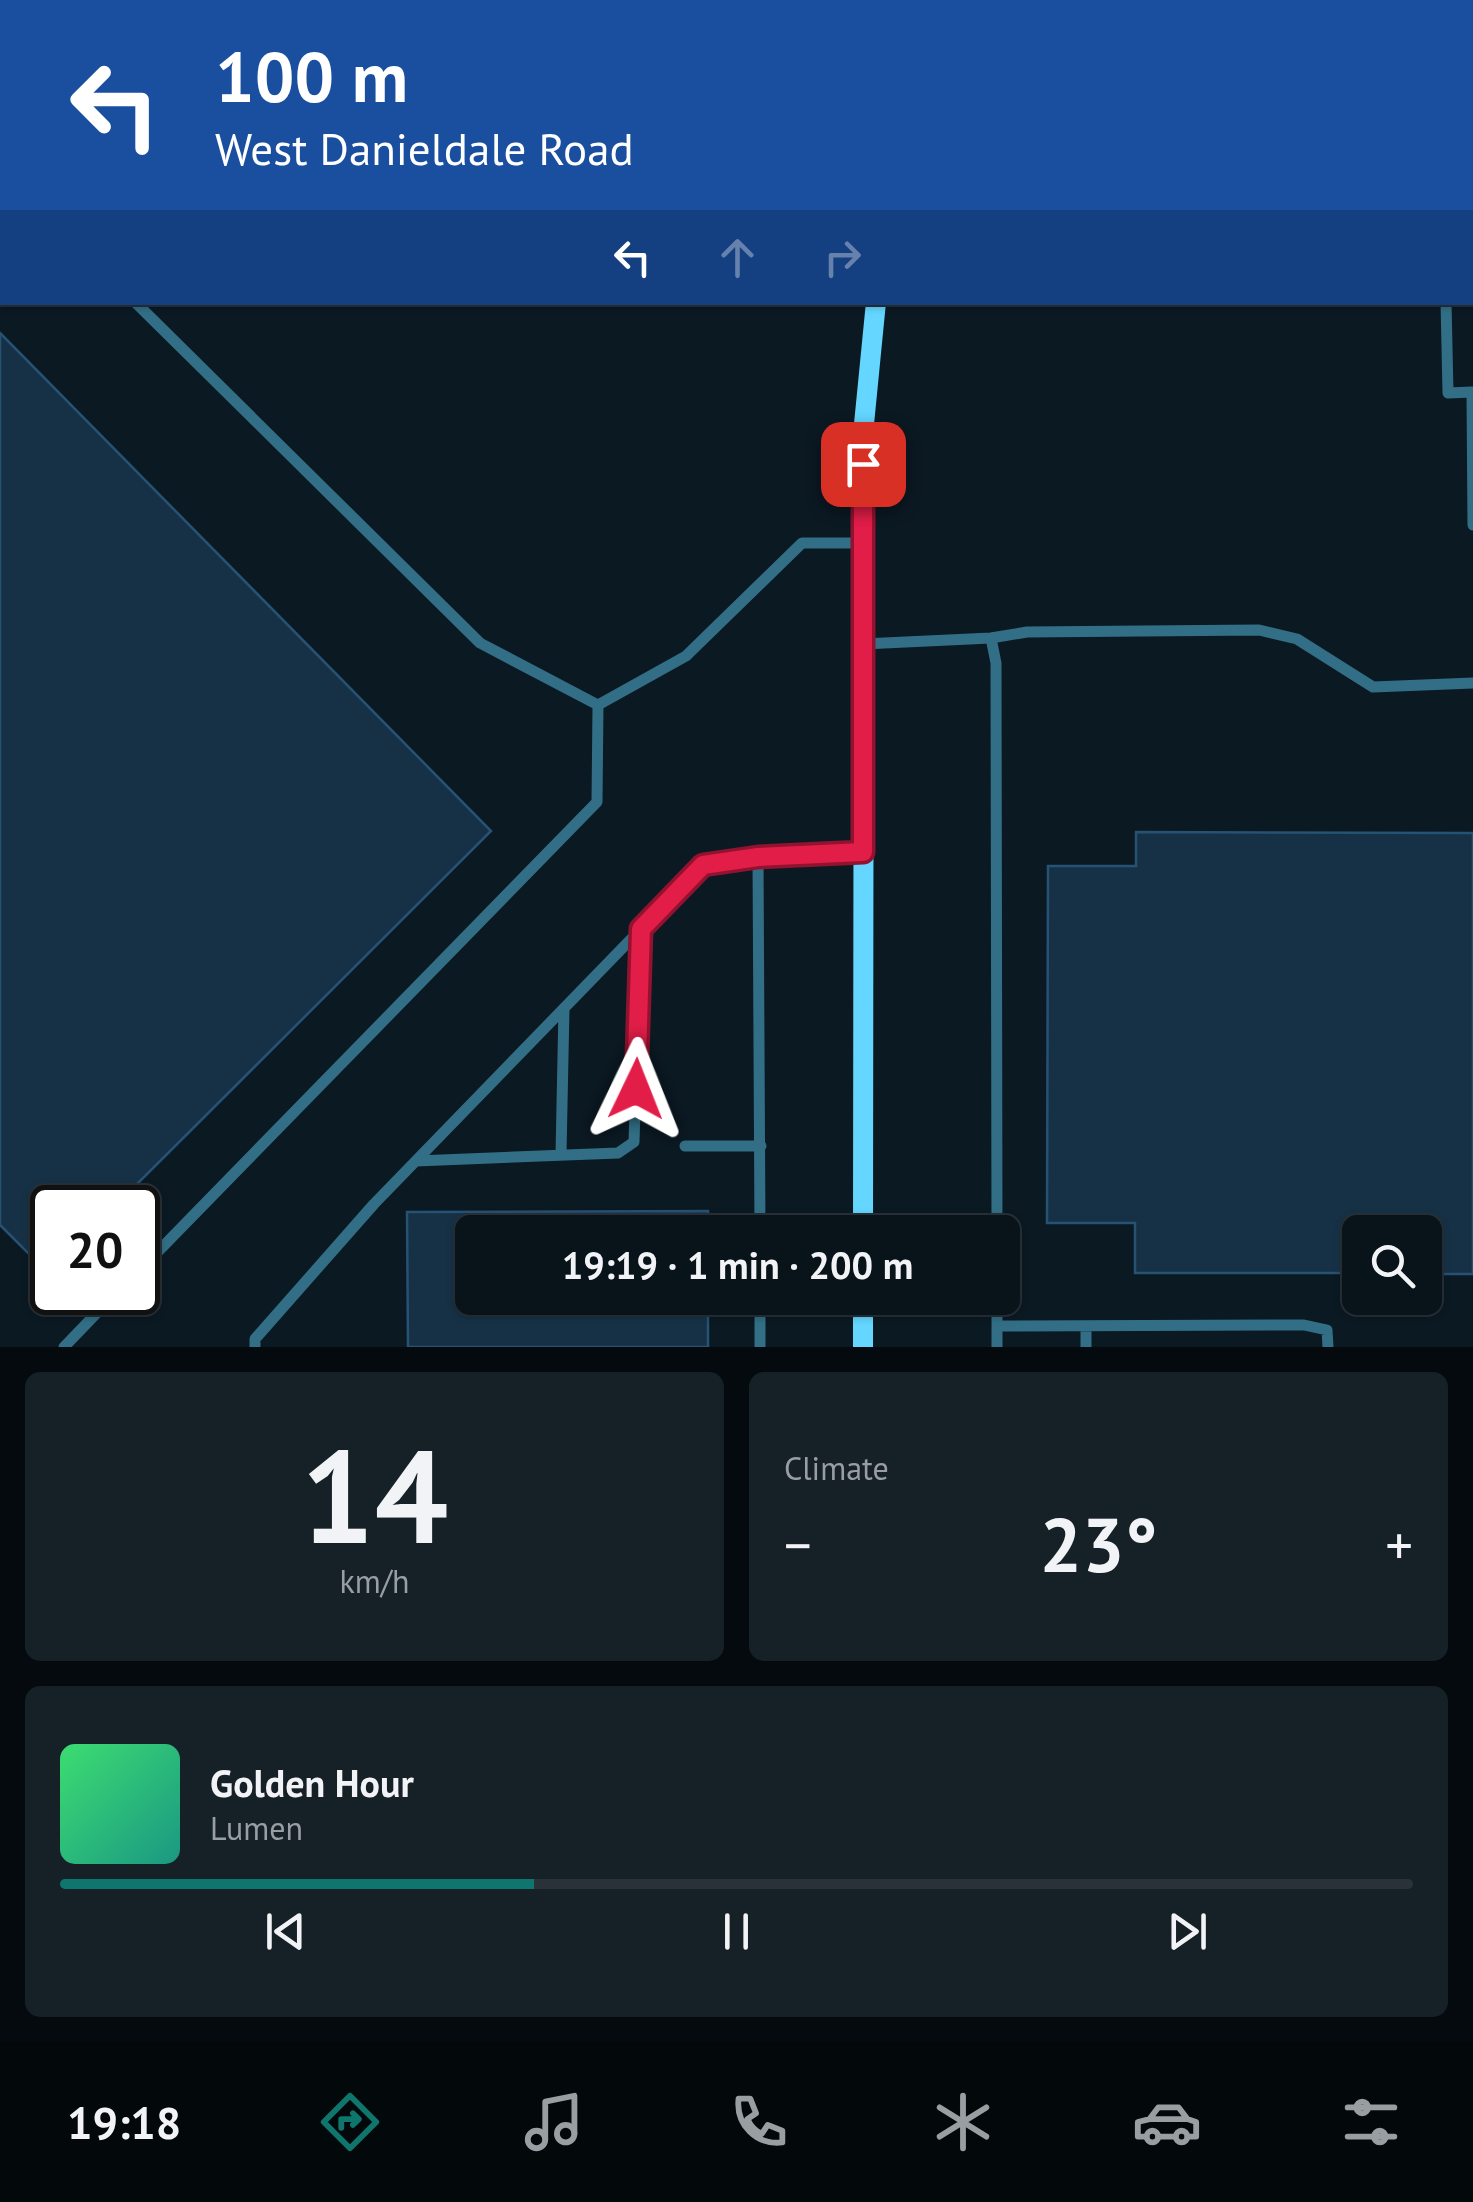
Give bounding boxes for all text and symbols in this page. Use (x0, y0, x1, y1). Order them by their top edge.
text: 100 m (215, 31, 408, 121)
icon: left (50, 40, 180, 170)
text: West Danieldale Road (215, 119, 634, 177)
icon: left (605, 230, 660, 285)
icon: ahead (710, 230, 765, 285)
icon: right (815, 230, 870, 285)
pin (821, 422, 906, 507)
icon: arrive (836, 437, 891, 492)
position arrow (584, 1037, 688, 1141)
speed limit sign: 20 (30, 1185, 160, 1315)
map controls (1342, 1215, 1442, 1315)
button: search (1342, 1215, 1442, 1315)
text: 19:19 · 1 min · 200 m (562, 1240, 913, 1289)
text: 14 (301, 1411, 448, 1579)
text: Climate (784, 1447, 889, 1489)
text: 23° (1040, 1496, 1157, 1593)
text: − (784, 1509, 812, 1580)
text: + (1385, 1509, 1413, 1580)
text: km/h (339, 1560, 410, 1602)
text: Golden Hour (210, 1758, 414, 1807)
text: Lumen (210, 1807, 303, 1849)
icon: previous (258, 1904, 313, 1959)
icon: pause (709, 1904, 764, 1959)
icon: next (1160, 1904, 1215, 1959)
icon: directions (315, 2087, 385, 2157)
icon: music (519, 2087, 589, 2157)
icon: phone (724, 2087, 794, 2157)
icon: climate (928, 2087, 998, 2157)
icon: car (1132, 2087, 1202, 2157)
icon: filters (1336, 2087, 1406, 2157)
text: 19:18 (67, 2093, 181, 2151)

